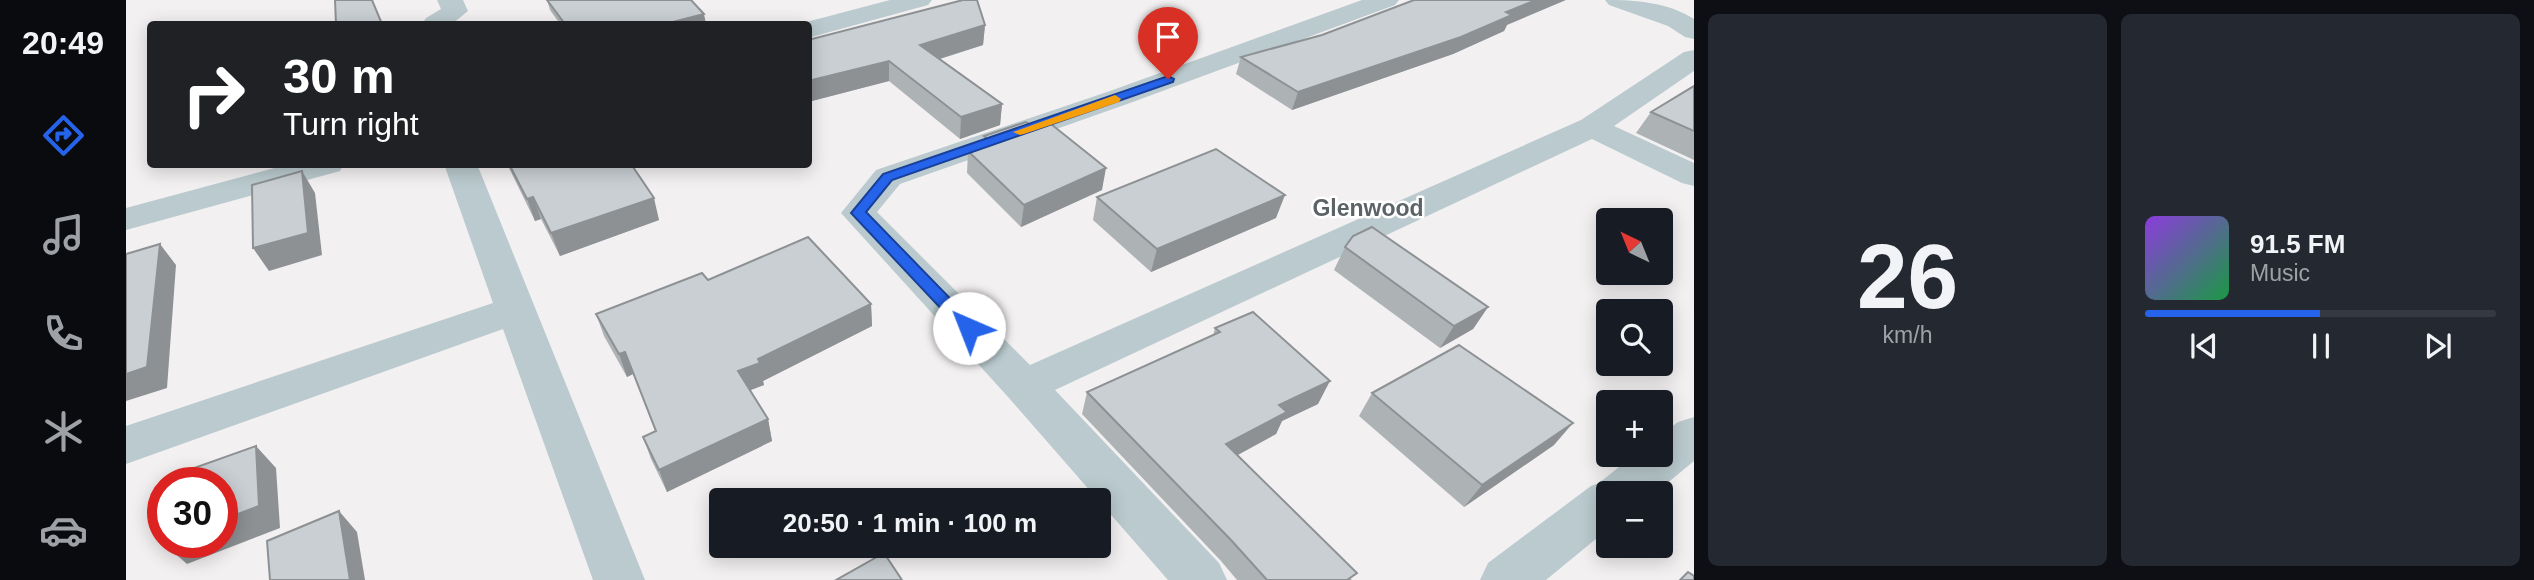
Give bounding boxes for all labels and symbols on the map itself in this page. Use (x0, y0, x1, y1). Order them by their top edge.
pin (1138, 7, 1198, 79)
district label: Glenwood (1312, 195, 1424, 221)
north arrow (1596, 208, 1673, 285)
position arrow (932, 291, 1006, 365)
speed limit sign: 30 (147, 467, 238, 558)

